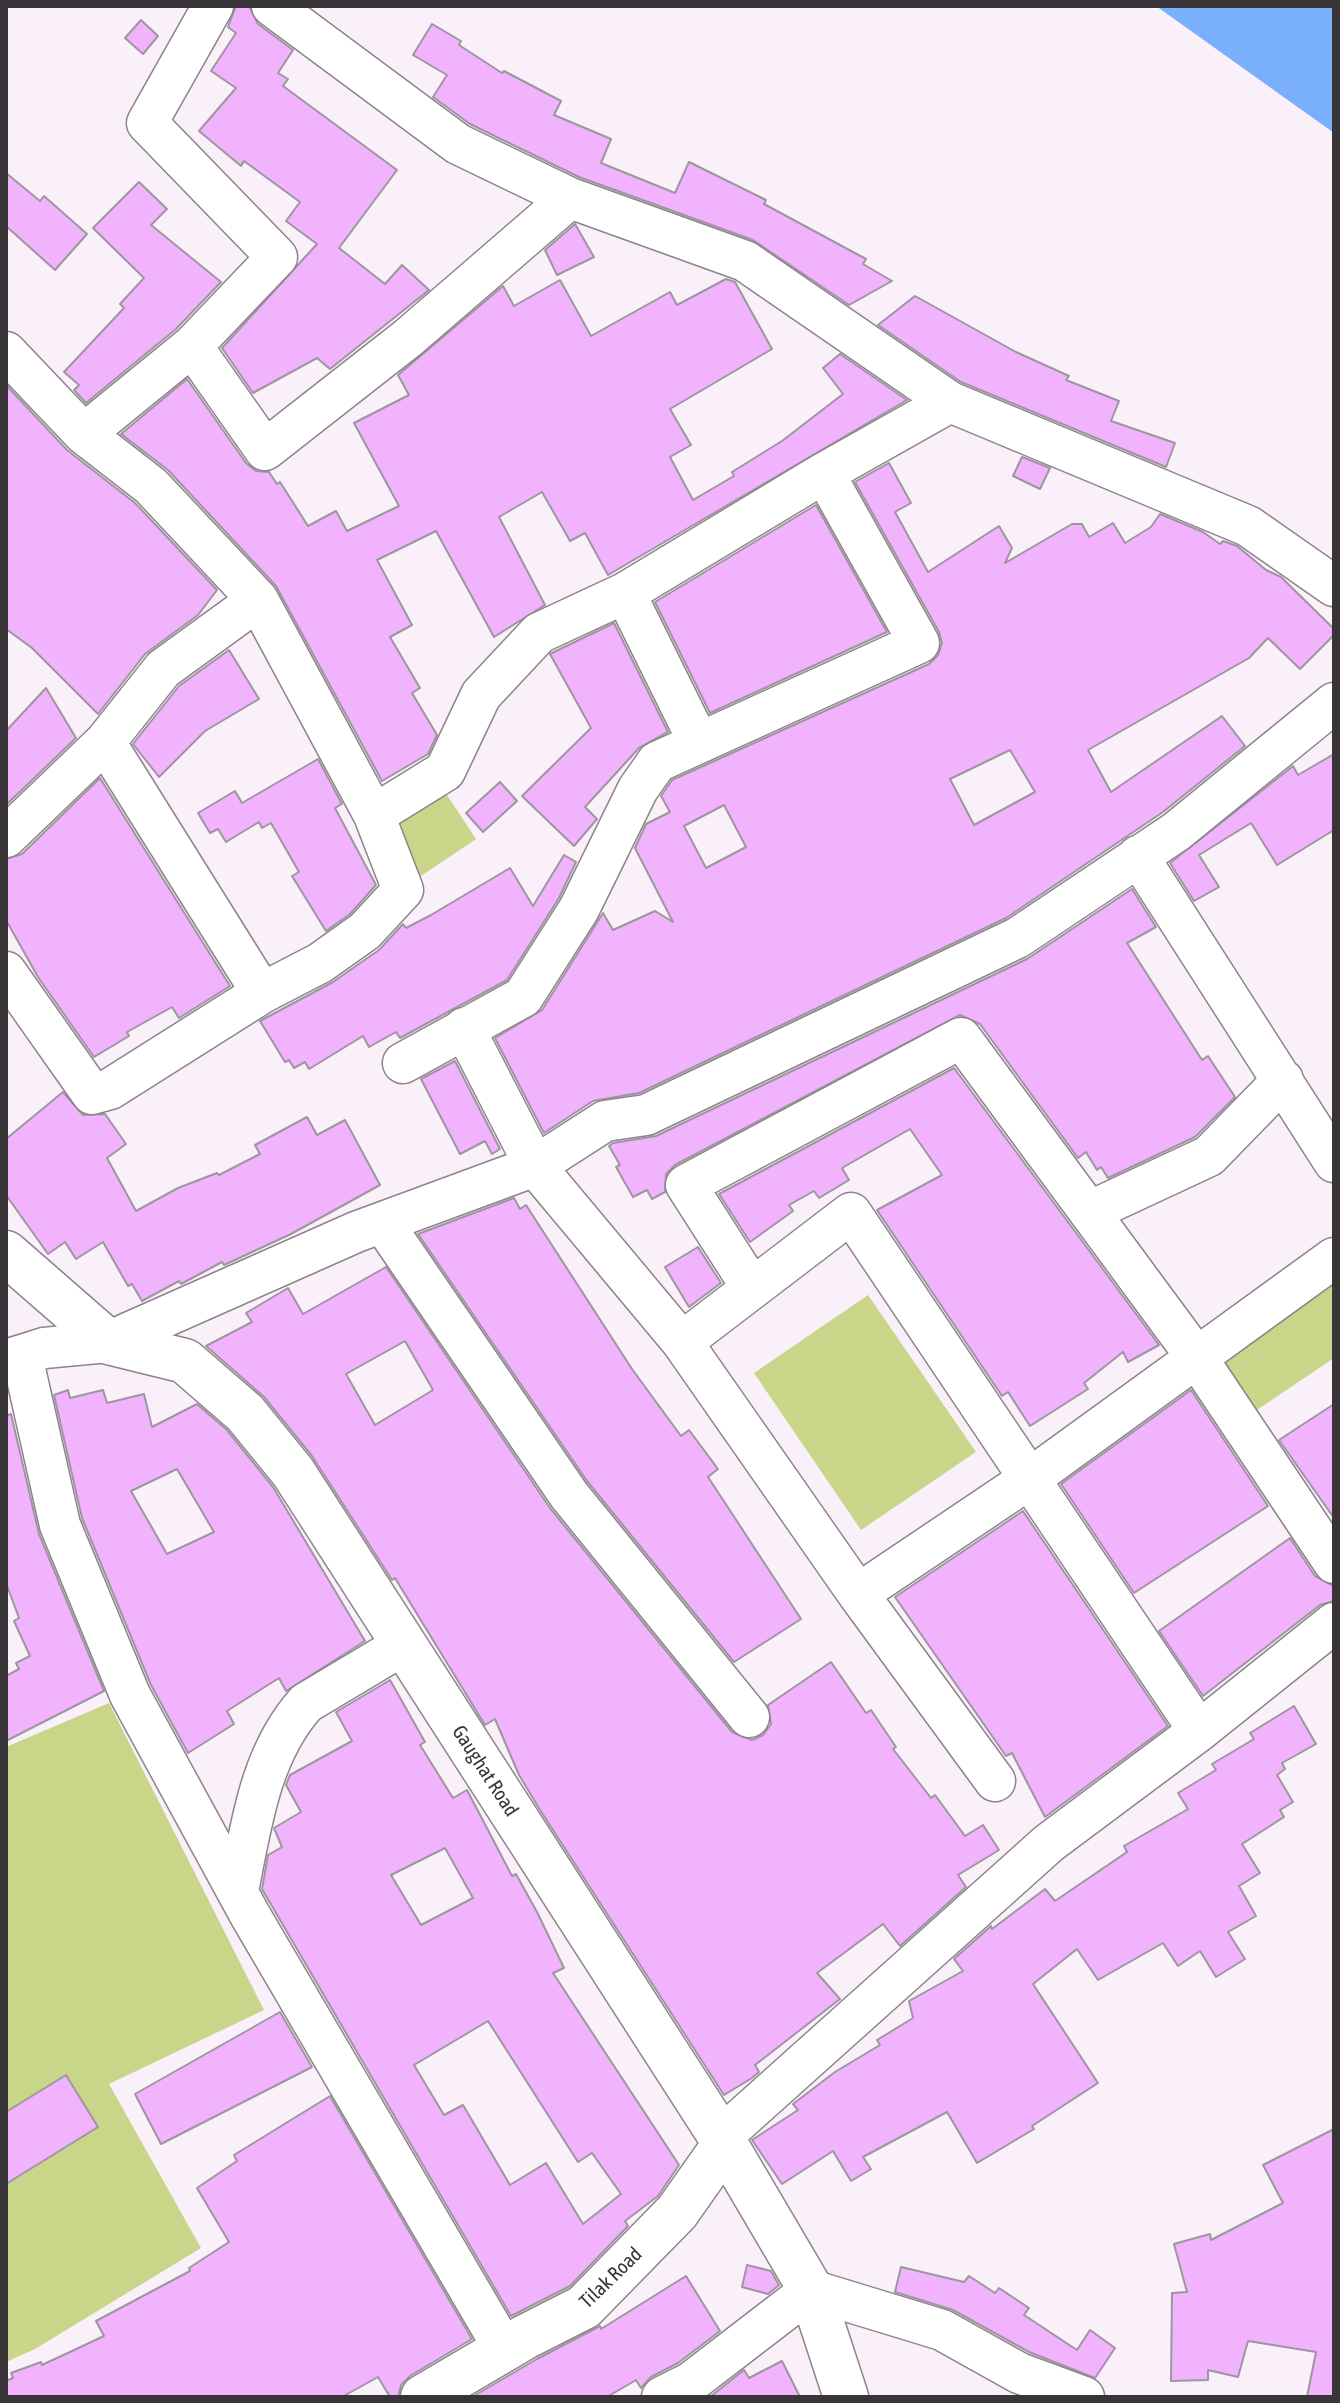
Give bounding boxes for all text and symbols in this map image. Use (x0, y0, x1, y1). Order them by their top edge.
street label: Gaughat Road (447, 1721, 523, 1821)
street label: Tilak Road (575, 2243, 647, 2313)

